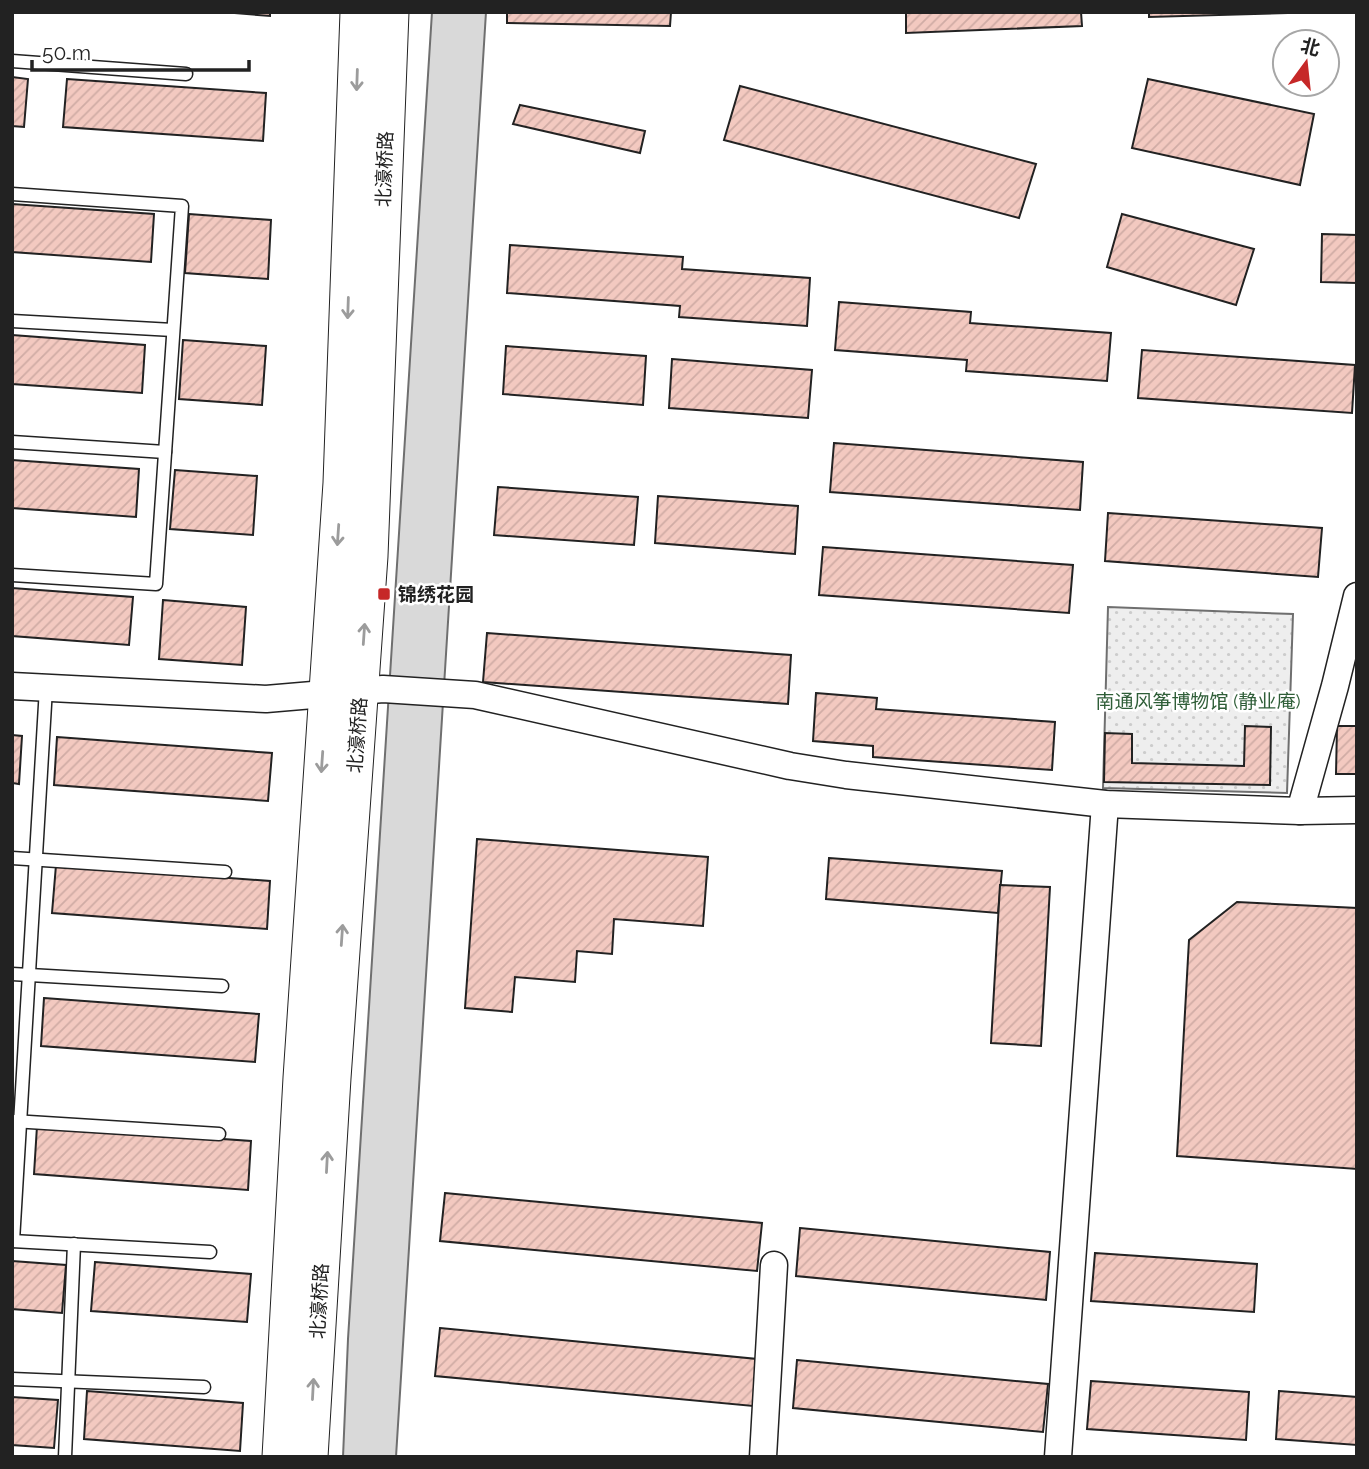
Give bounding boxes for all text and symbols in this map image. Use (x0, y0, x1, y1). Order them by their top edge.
scale bar (32, 28, 248, 72)
north arrow (1271, 28, 1341, 98)
text: 北 (1298, 33, 1322, 60)
text: 50 m (42, 40, 91, 65)
one-way arrow (350, 69, 363, 92)
street label: 北濠桥路 (372, 131, 396, 207)
one-way arrow (342, 296, 355, 319)
one-way arrow (331, 523, 344, 546)
place label: 锦绣花园 (398, 583, 474, 605)
marker: 锦绣花园 (376, 586, 392, 602)
one-way arrow (357, 623, 370, 646)
park label: 南通风筝博物馆 (静业庵) (1095, 690, 1301, 712)
street label: 北濠桥路 (343, 696, 371, 774)
one-way arrow (315, 750, 328, 773)
one-way arrow (336, 924, 349, 946)
one-way arrow (321, 1151, 334, 1173)
street label: 北濠桥路 (306, 1262, 332, 1340)
one-way arrow (307, 1377, 320, 1400)

